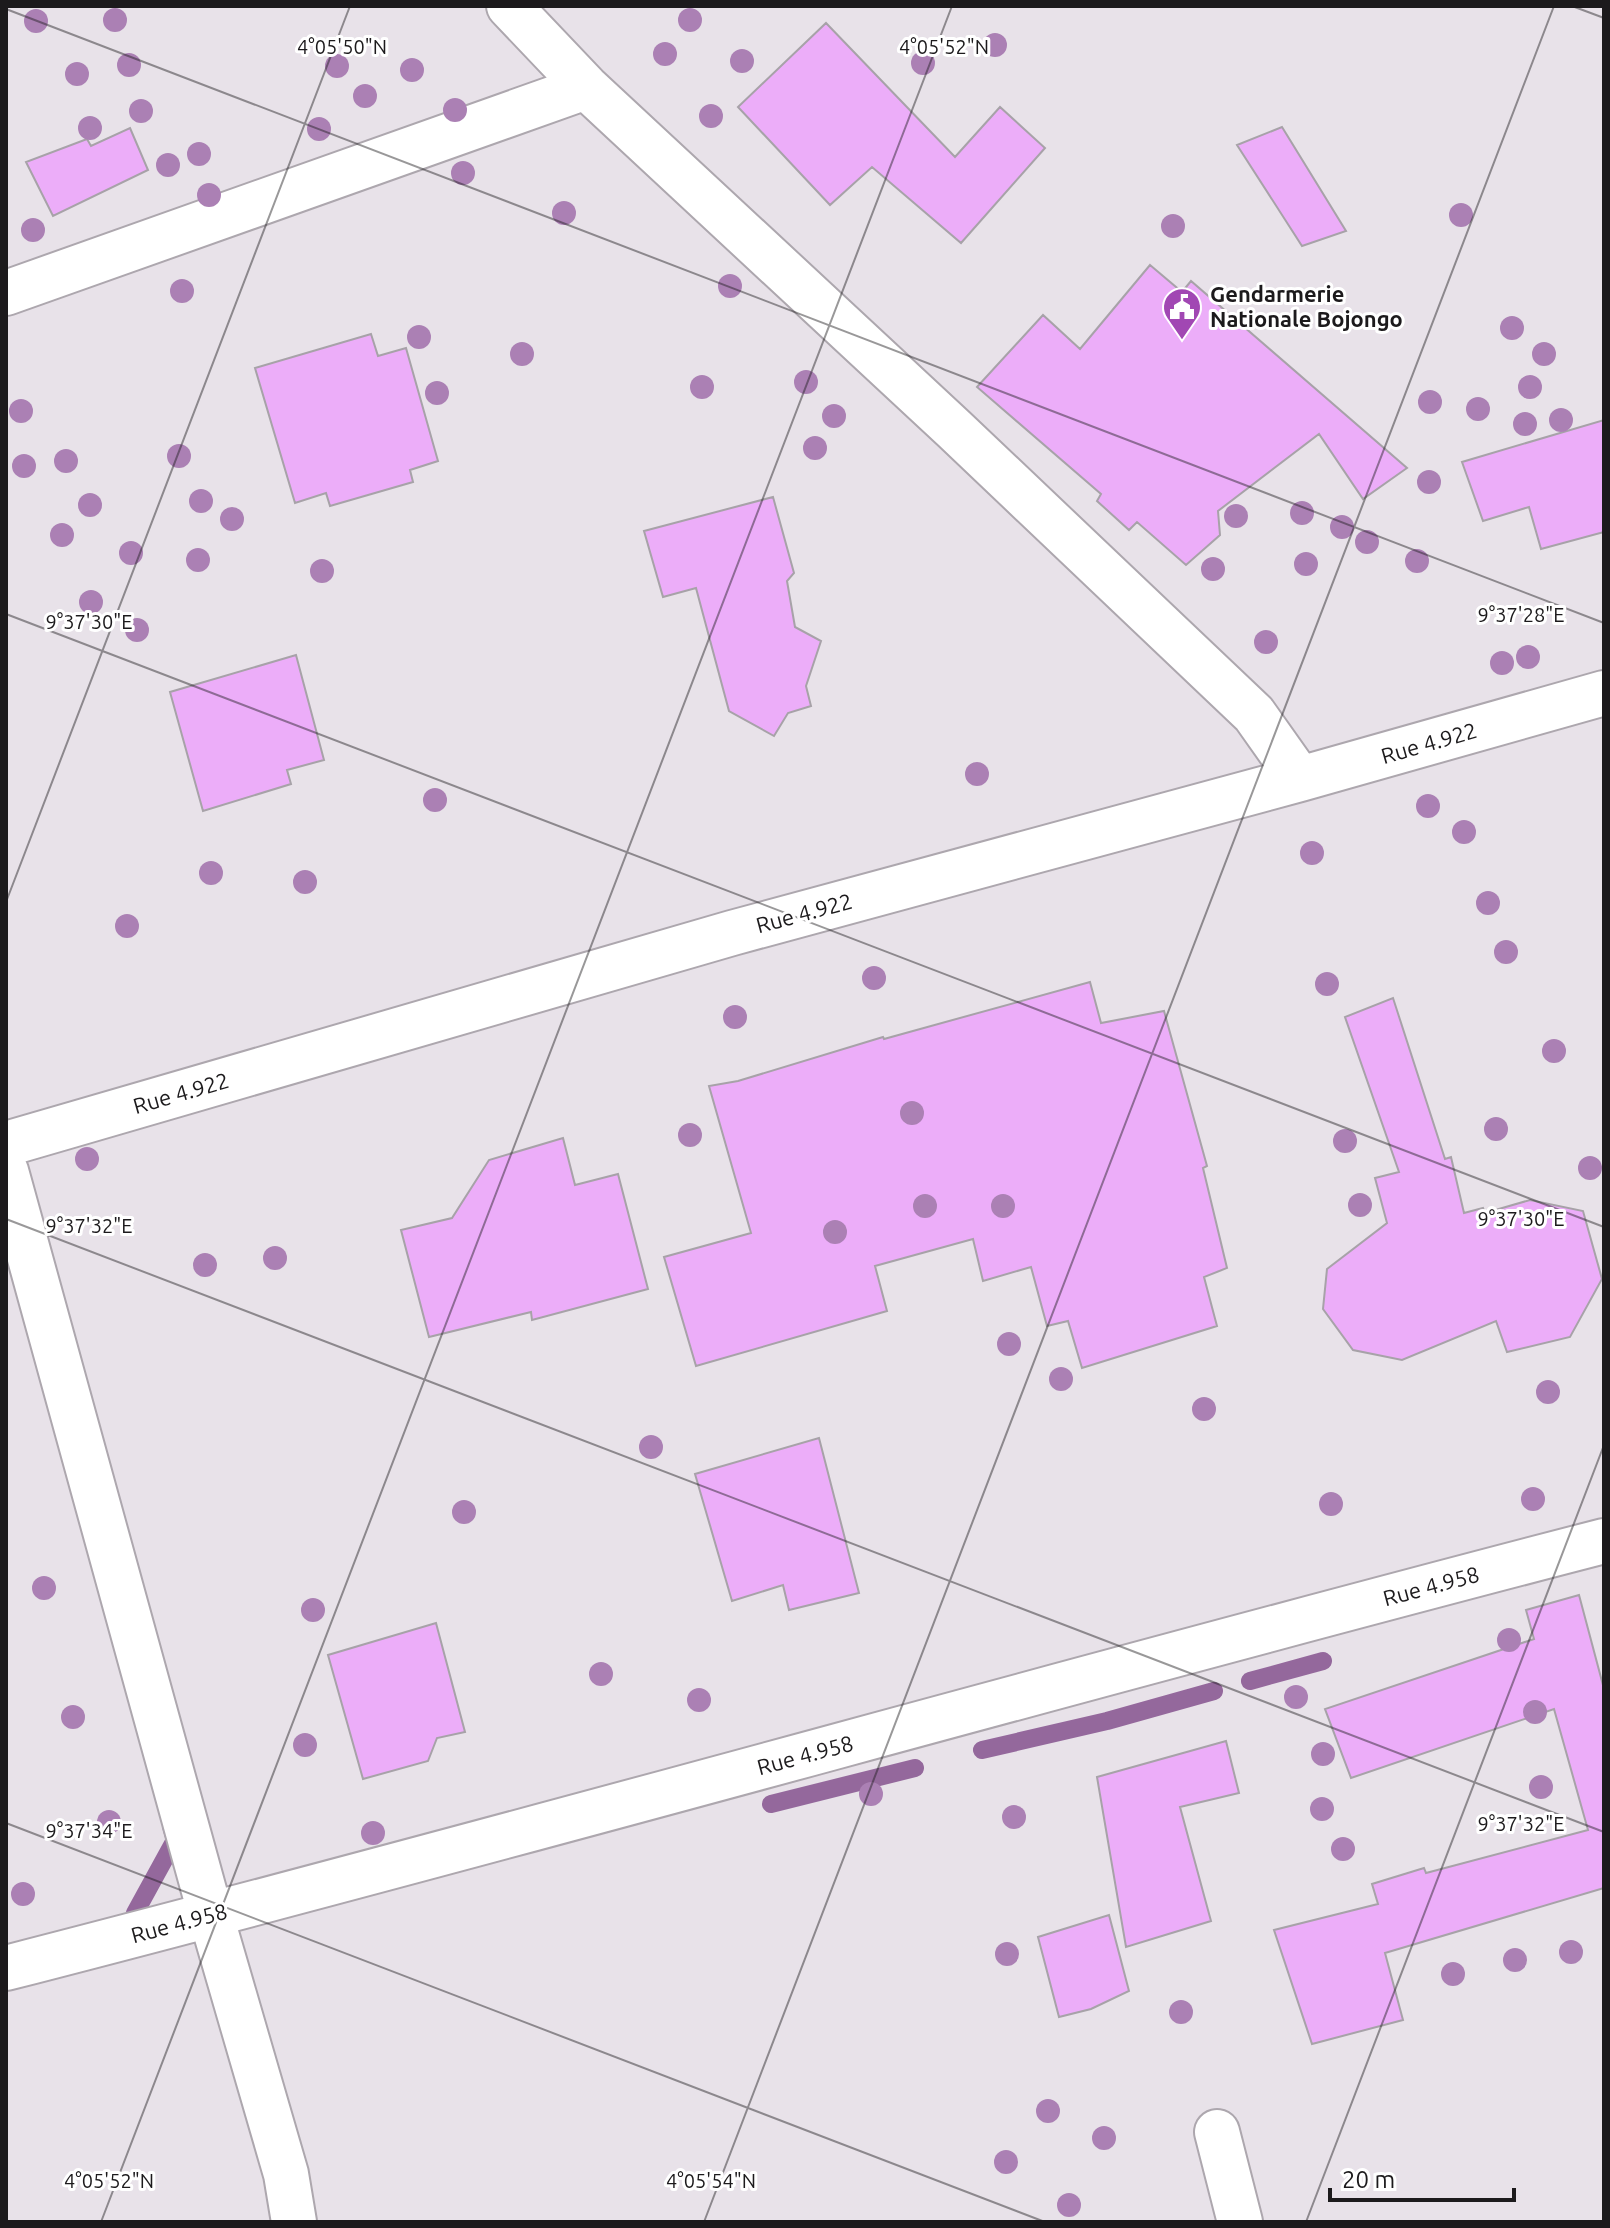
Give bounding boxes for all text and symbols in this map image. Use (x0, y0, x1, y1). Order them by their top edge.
text: 4°05'50"N (297, 35, 387, 58)
text: 4°05'52"N (899, 35, 989, 58)
place label: Gendarmerie Nationale Bojongo (1210, 281, 1403, 331)
public building icon: Gendarmerie Nationale Bojongo (1161, 286, 1203, 341)
text: 9°37'28"E (1478, 603, 1564, 626)
text: 9°37'30"E (46, 610, 132, 633)
street label: Rue 4.922 (1378, 717, 1480, 768)
street label: Rue 4.922 (753, 888, 855, 937)
street label: Rue 4.922 (130, 1067, 232, 1118)
text: 9°37'30"E (1478, 1207, 1564, 1230)
text: 9°37'32"E (46, 1214, 132, 1237)
street label: Rue 4.958 (1380, 1561, 1482, 1610)
street label: Rue 4.958 (754, 1730, 856, 1779)
text: 9°37'32"E (1478, 1812, 1564, 1835)
text: 9°37'34"E (46, 1819, 132, 1842)
street label: Rue 4.958 (128, 1898, 230, 1947)
scale bar (1330, 2152, 1514, 2202)
text: 20 m (1342, 2166, 1395, 2193)
text: 4°05'52"N (64, 2169, 154, 2192)
text: 4°05'54"N (666, 2169, 756, 2192)

